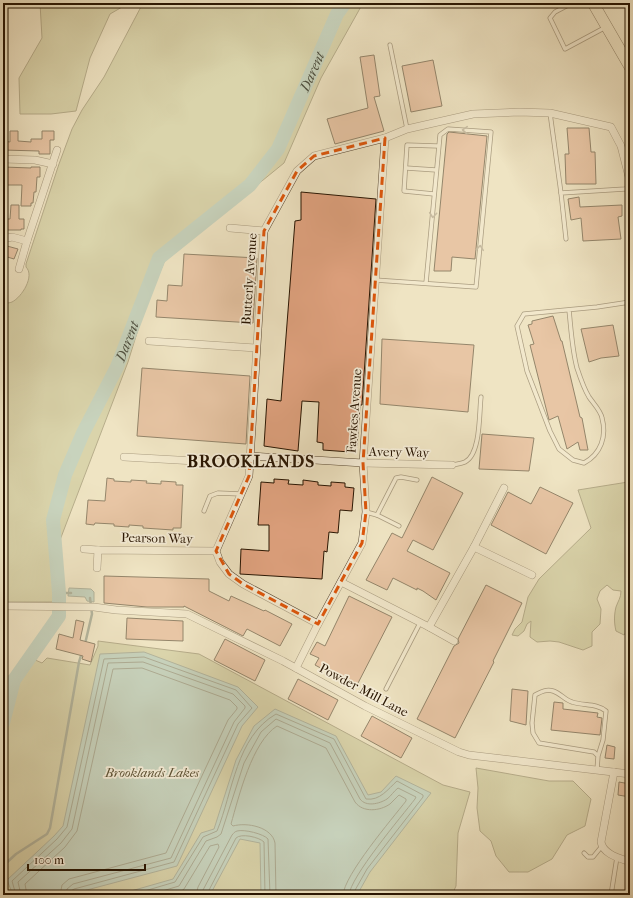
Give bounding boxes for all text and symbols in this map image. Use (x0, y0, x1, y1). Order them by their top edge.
water label: Darent (295, 48, 328, 95)
one-way arrow (462, 125, 468, 134)
one-way arrow (428, 212, 437, 218)
street label: Butterly Avenue (238, 232, 260, 325)
one-way arrow (475, 245, 484, 251)
water label: Darent (111, 318, 143, 365)
street label: Fawkes Avenue (344, 368, 364, 454)
street label: Avery Way (368, 444, 431, 460)
district label: BROOKLANDS (187, 451, 315, 471)
street label: Pearson Way (121, 530, 194, 546)
street label: Powder Mill Lane (317, 660, 412, 720)
park label: Brooklands Lakes (104, 765, 200, 780)
scale bar (28, 846, 145, 872)
text: 100 m (34, 853, 64, 867)

